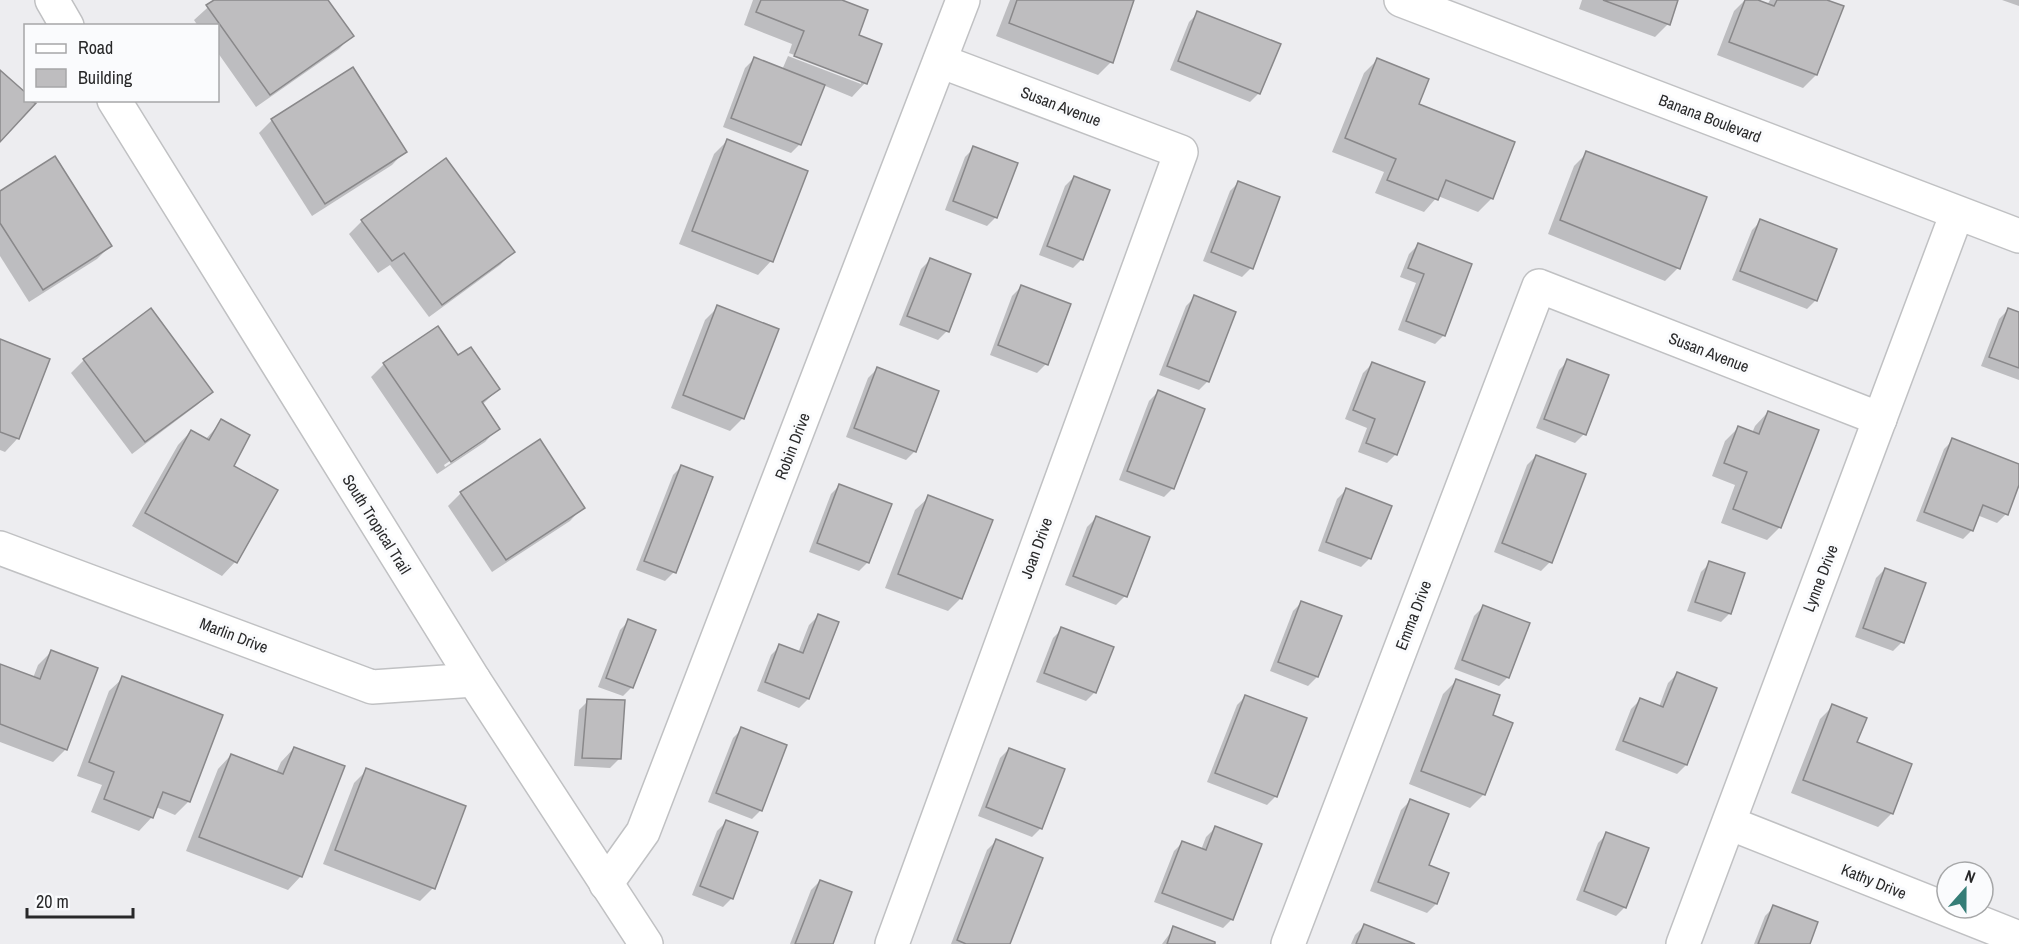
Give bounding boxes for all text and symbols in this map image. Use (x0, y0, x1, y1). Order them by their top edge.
legend (24, 24, 219, 102)
text: Road (78, 35, 113, 60)
text: Building (78, 65, 133, 90)
street label: Susan Avenue (1018, 81, 1104, 131)
street label: Banana Boulevard (1656, 88, 1764, 148)
street label: Susan Avenue (1666, 327, 1752, 377)
street label: Robin Drive (769, 409, 815, 483)
street label: South Tropical Trail (338, 470, 417, 578)
street label: Joan Drive (1015, 514, 1057, 582)
street label: Lynne Drive (1797, 541, 1843, 615)
street label: Emma Drive (1390, 577, 1436, 653)
street label: Marlin Drive (197, 612, 271, 658)
street label: Kathy Drive (1838, 858, 1910, 904)
north arrow (1935, 860, 1995, 920)
text: N (1962, 864, 1979, 888)
scale bar (27, 881, 134, 919)
text: 20 m (36, 889, 69, 914)

